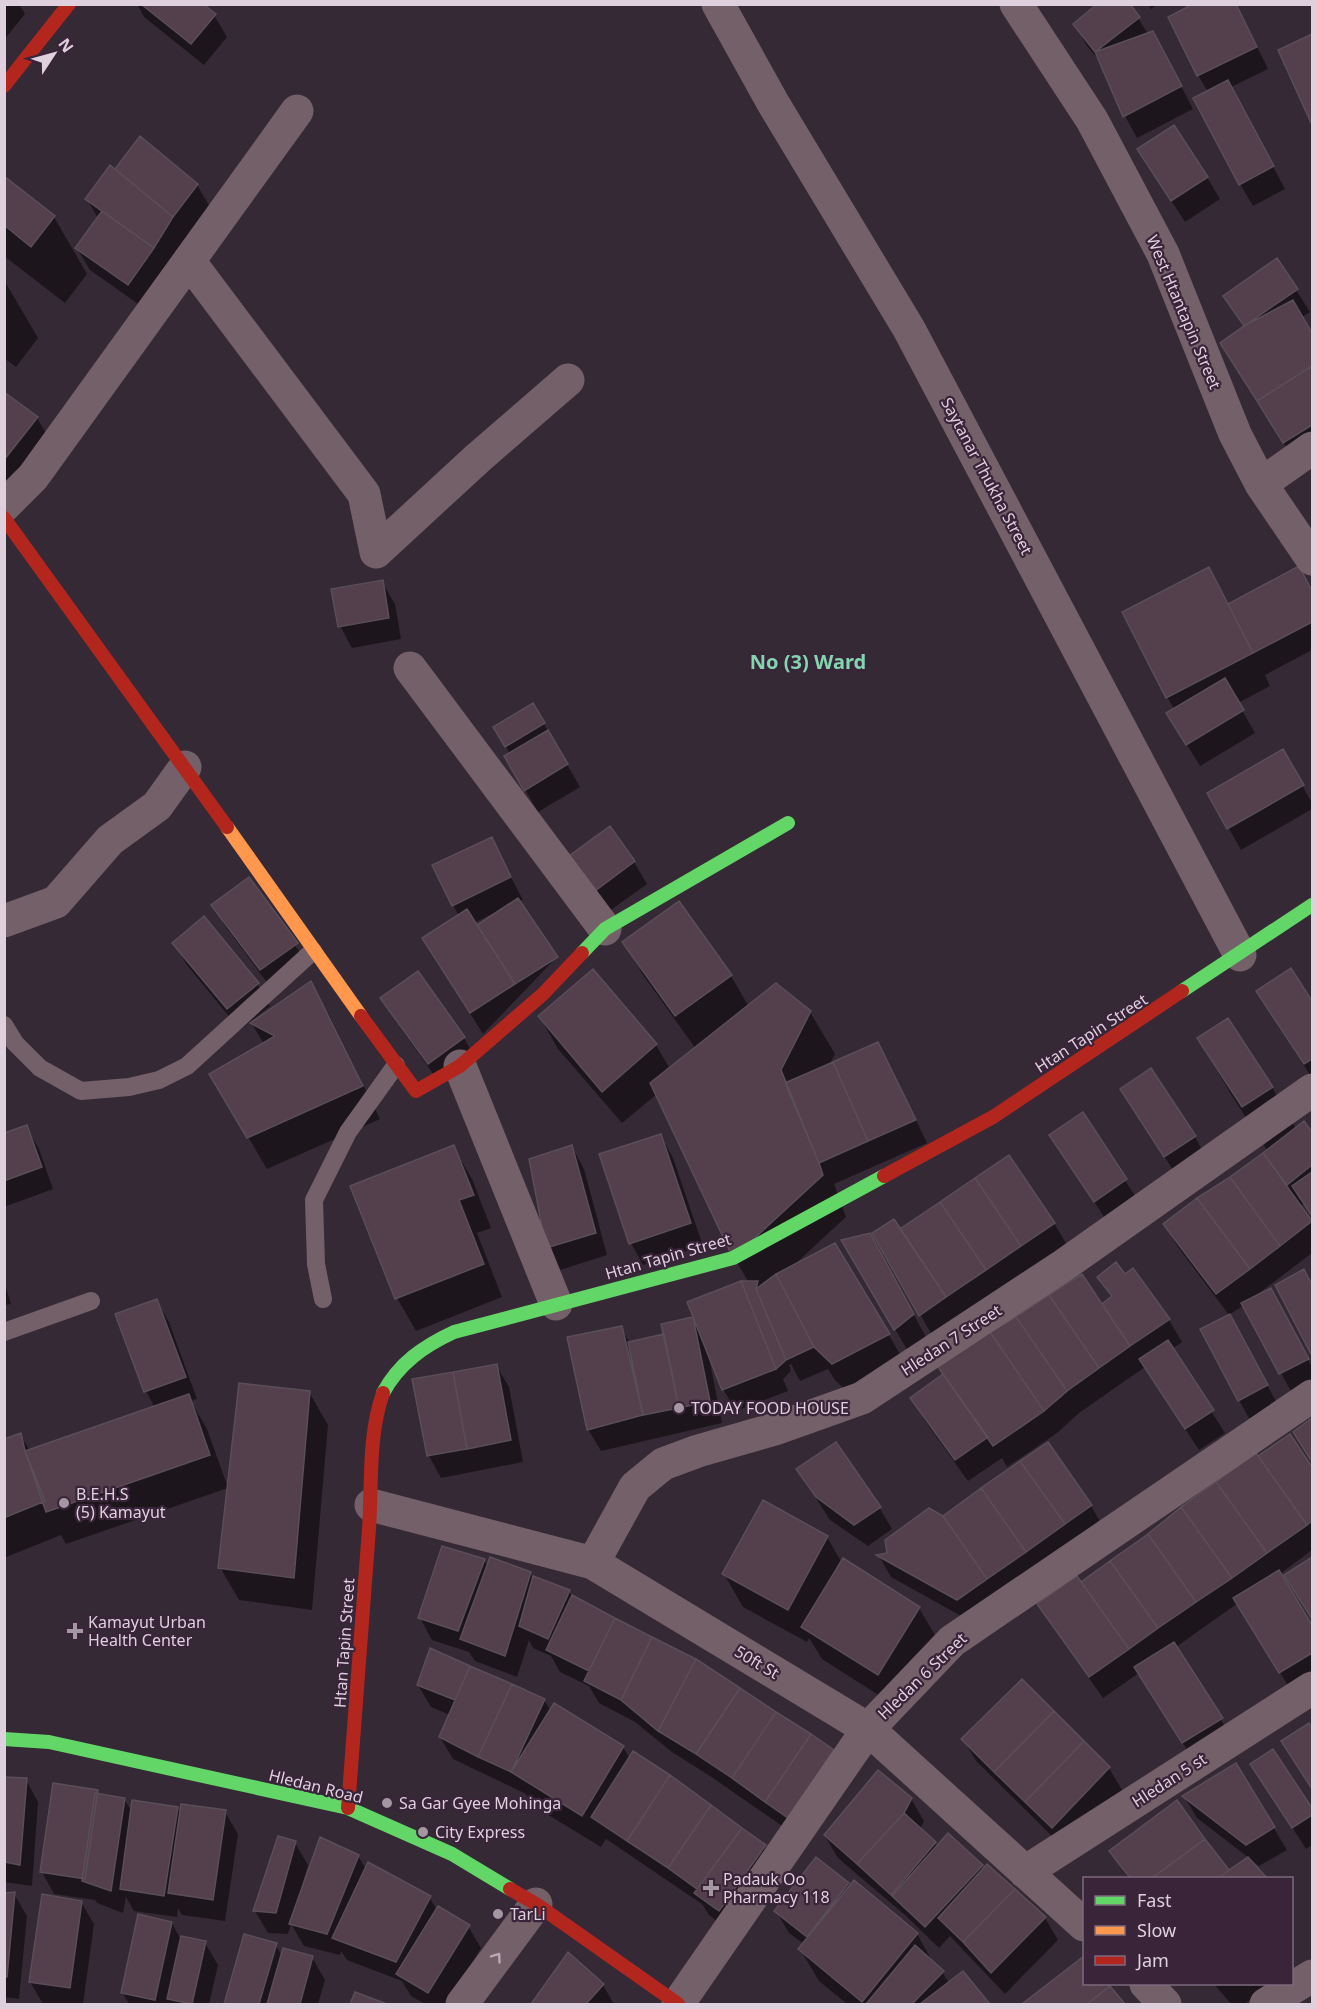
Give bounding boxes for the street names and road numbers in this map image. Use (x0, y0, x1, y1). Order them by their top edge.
street label: West Htantapin Street (1142, 232, 1226, 392)
street label: Saytanar Thukha Street (936, 393, 1038, 559)
street label: Htan Tapin Street (1031, 988, 1152, 1078)
street label: Htan Tapin Street (603, 1227, 734, 1284)
street label: Hledan 7 Street (896, 1299, 1006, 1381)
street label: Htan Tapin Street (328, 1577, 360, 1709)
street label: Hledan 6 Street (873, 1628, 971, 1724)
street label: 50ft St (731, 1640, 784, 1684)
street label: Hledan 5 st (1128, 1748, 1211, 1812)
street label: Hledan Road (267, 1764, 365, 1808)

